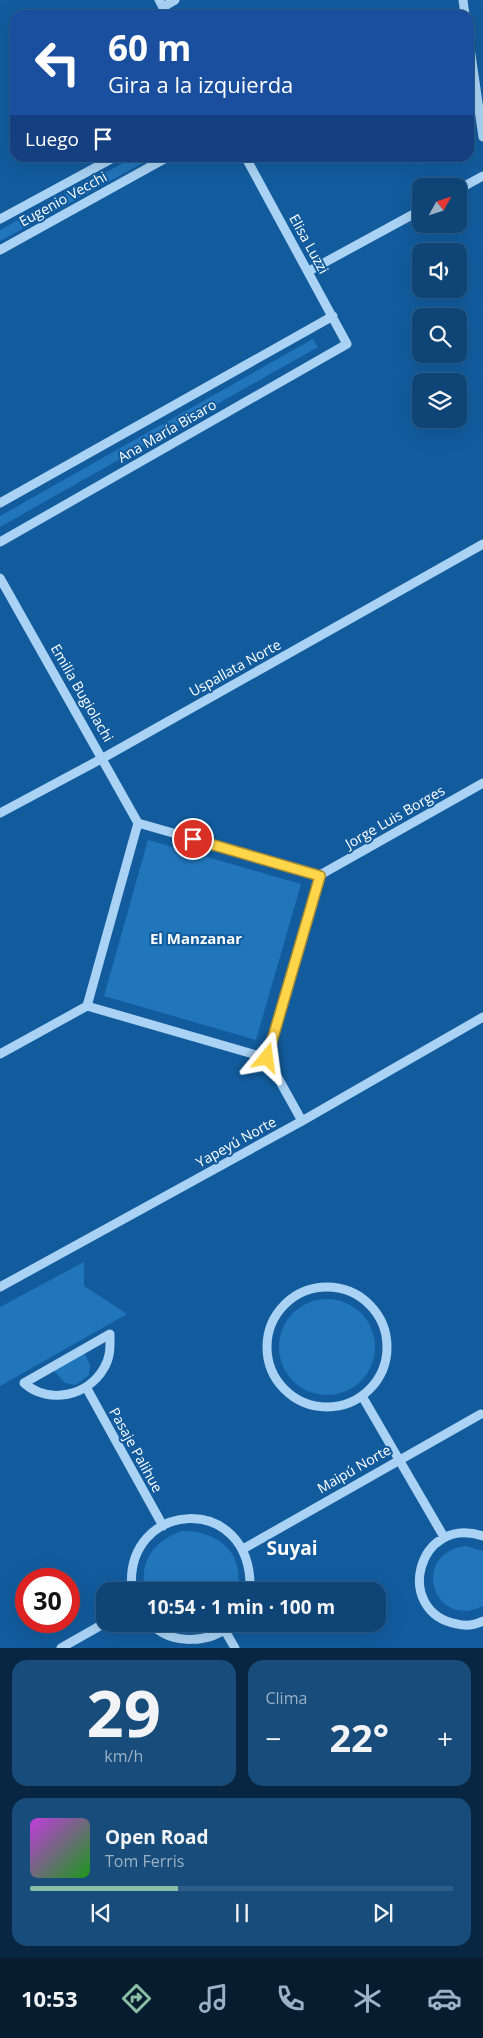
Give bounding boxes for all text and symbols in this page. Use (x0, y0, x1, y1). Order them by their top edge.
text: 60 m (108, 24, 191, 71)
icon: left (25, 30, 90, 95)
text: Gira a la izquierda (108, 69, 293, 99)
icon: arrive (89, 125, 117, 153)
text: Luego (25, 126, 79, 152)
street label: Eugenio Vecchi (15, 167, 110, 231)
north arrow (412, 178, 468, 232)
map controls (412, 178, 467, 428)
street label: Elisa Luzzi (285, 211, 334, 277)
button: sound (412, 243, 467, 298)
button: search (412, 308, 467, 363)
button: layers (412, 373, 467, 428)
street label: Ana María Bisaro (114, 395, 220, 467)
street label: Uspallata Norte (186, 634, 284, 701)
street label: Emilia Bugiolachi (47, 640, 118, 745)
street label: Jorge Luis Borges (340, 780, 448, 854)
pin (172, 818, 214, 860)
icon: arrive (179, 825, 207, 853)
district label: El Manzanar (150, 928, 242, 948)
position arrow (240, 1031, 292, 1083)
street label: Yapeyú Norte (192, 1112, 279, 1171)
street label: Pasaje Palihue (105, 1404, 168, 1496)
street label: Maipú Norte (313, 1440, 394, 1497)
district label: Suyai (266, 1535, 318, 1561)
speed limit sign: 30 (15, 1568, 80, 1633)
text: 10:54 · 1 min · 100 m (147, 1594, 335, 1620)
text: 29 (87, 1668, 161, 1756)
text: Clima (266, 1687, 307, 1709)
text: 22° (329, 1711, 389, 1763)
text: − (266, 1719, 282, 1757)
text: + (437, 1719, 453, 1757)
text: km/h (104, 1745, 143, 1767)
text: Open Road (105, 1824, 209, 1850)
text: Tom Ferris (105, 1850, 184, 1872)
icon: previous (87, 1899, 115, 1927)
icon: pause (228, 1899, 256, 1927)
icon: next (369, 1899, 397, 1927)
icon: directions (119, 1981, 154, 2016)
icon: music (196, 1981, 231, 2016)
icon: phone (273, 1981, 308, 2016)
icon: climate (350, 1981, 385, 2016)
icon: car (427, 1981, 462, 2016)
text: 10:53 (21, 1983, 78, 2013)

